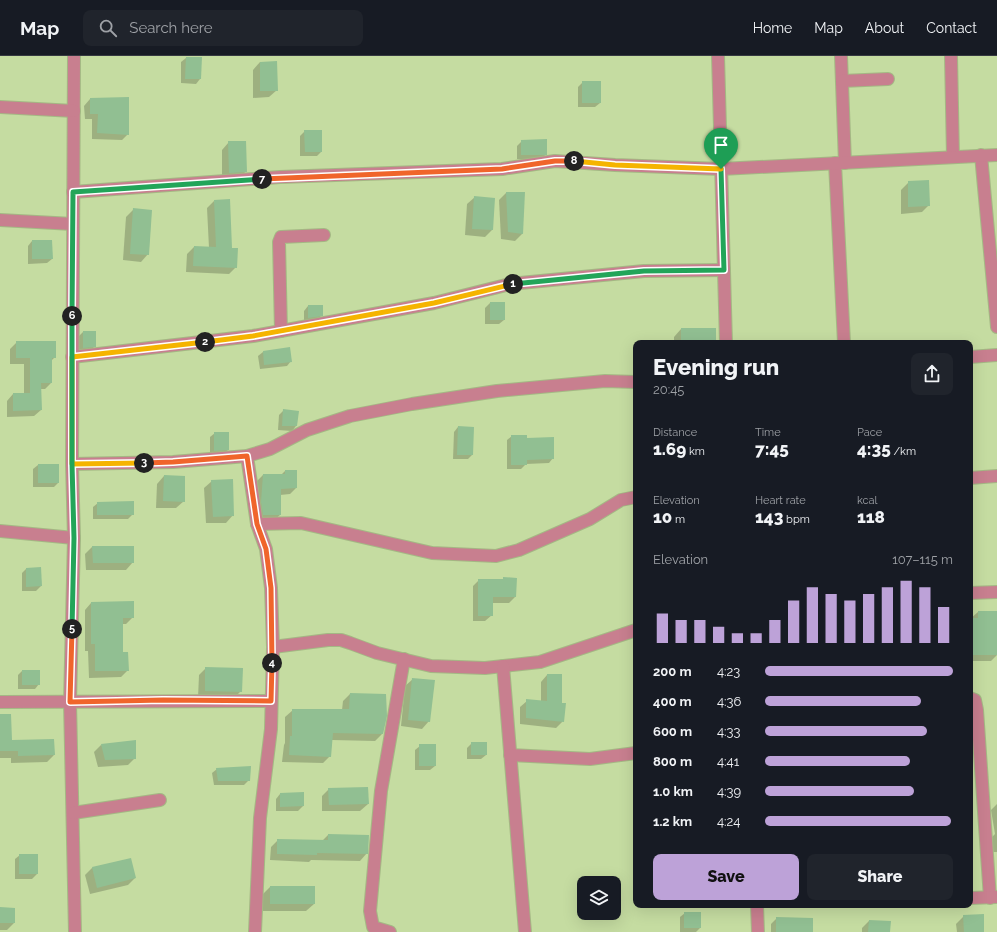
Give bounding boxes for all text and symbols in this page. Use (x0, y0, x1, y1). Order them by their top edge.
search box (83, 10, 363, 46)
text: Map (20, 17, 59, 39)
icon: search (97, 17, 119, 39)
text: Search here (129, 19, 213, 37)
text: Home (753, 20, 792, 36)
text: Map (814, 20, 843, 36)
text: About (865, 20, 904, 36)
text: Contact (926, 20, 977, 36)
pin (704, 128, 738, 169)
icon: arrive (710, 134, 732, 156)
pin: 8 (564, 151, 584, 171)
text: 8 (571, 154, 577, 167)
pin: 7 (252, 169, 272, 189)
text: 7 (259, 172, 265, 185)
pin: 1 (503, 274, 523, 294)
text: 1 (510, 277, 516, 290)
pin: 6 (62, 306, 82, 326)
text: 6 (69, 309, 75, 322)
pin: 2 (195, 332, 215, 352)
text: 2 (202, 335, 208, 348)
button: share (911, 353, 953, 395)
text: Evening run (653, 354, 779, 380)
text: 20:45 (653, 382, 684, 397)
text: Distance (653, 426, 697, 439)
text: Time (755, 426, 781, 439)
text: Pace (857, 426, 882, 439)
text: 1.69 (653, 439, 686, 459)
text: 7:45 (755, 439, 789, 459)
text: 4:35 (857, 439, 891, 459)
text: km (686, 445, 705, 458)
text: /km (891, 445, 916, 458)
pin: 3 (134, 453, 154, 473)
text: 3 (141, 456, 147, 469)
text: Elevation (653, 494, 700, 507)
text: Heart rate (755, 494, 806, 507)
text: kcal (857, 494, 878, 507)
text: 10 (653, 507, 672, 527)
text: 143 (755, 507, 783, 527)
text: 118 (857, 507, 885, 527)
text: m (672, 513, 685, 526)
text: bpm (783, 513, 810, 526)
text: Elevation (653, 552, 708, 567)
text: 107–115 m (892, 552, 953, 567)
pin: 5 (62, 619, 82, 639)
text: 5 (69, 622, 75, 635)
pin: 4 (262, 653, 282, 673)
text: 4 (269, 656, 275, 669)
text: 200 m (653, 664, 692, 679)
text: 4:23 (717, 664, 740, 679)
text: 400 m (653, 694, 692, 709)
text: 4:36 (717, 694, 741, 709)
text: 600 m (653, 724, 692, 739)
text: 4:33 (717, 724, 740, 739)
text: 800 m (653, 754, 692, 769)
text: 4:41 (717, 754, 739, 769)
text: 1.0 km (653, 784, 693, 799)
text: 4:39 (717, 784, 741, 799)
text: 1.2 km (653, 814, 692, 829)
text: 4:24 (717, 814, 740, 829)
button: Save (653, 854, 799, 900)
button: Share (807, 854, 953, 900)
map controls (577, 876, 621, 920)
button: layers (577, 876, 621, 920)

